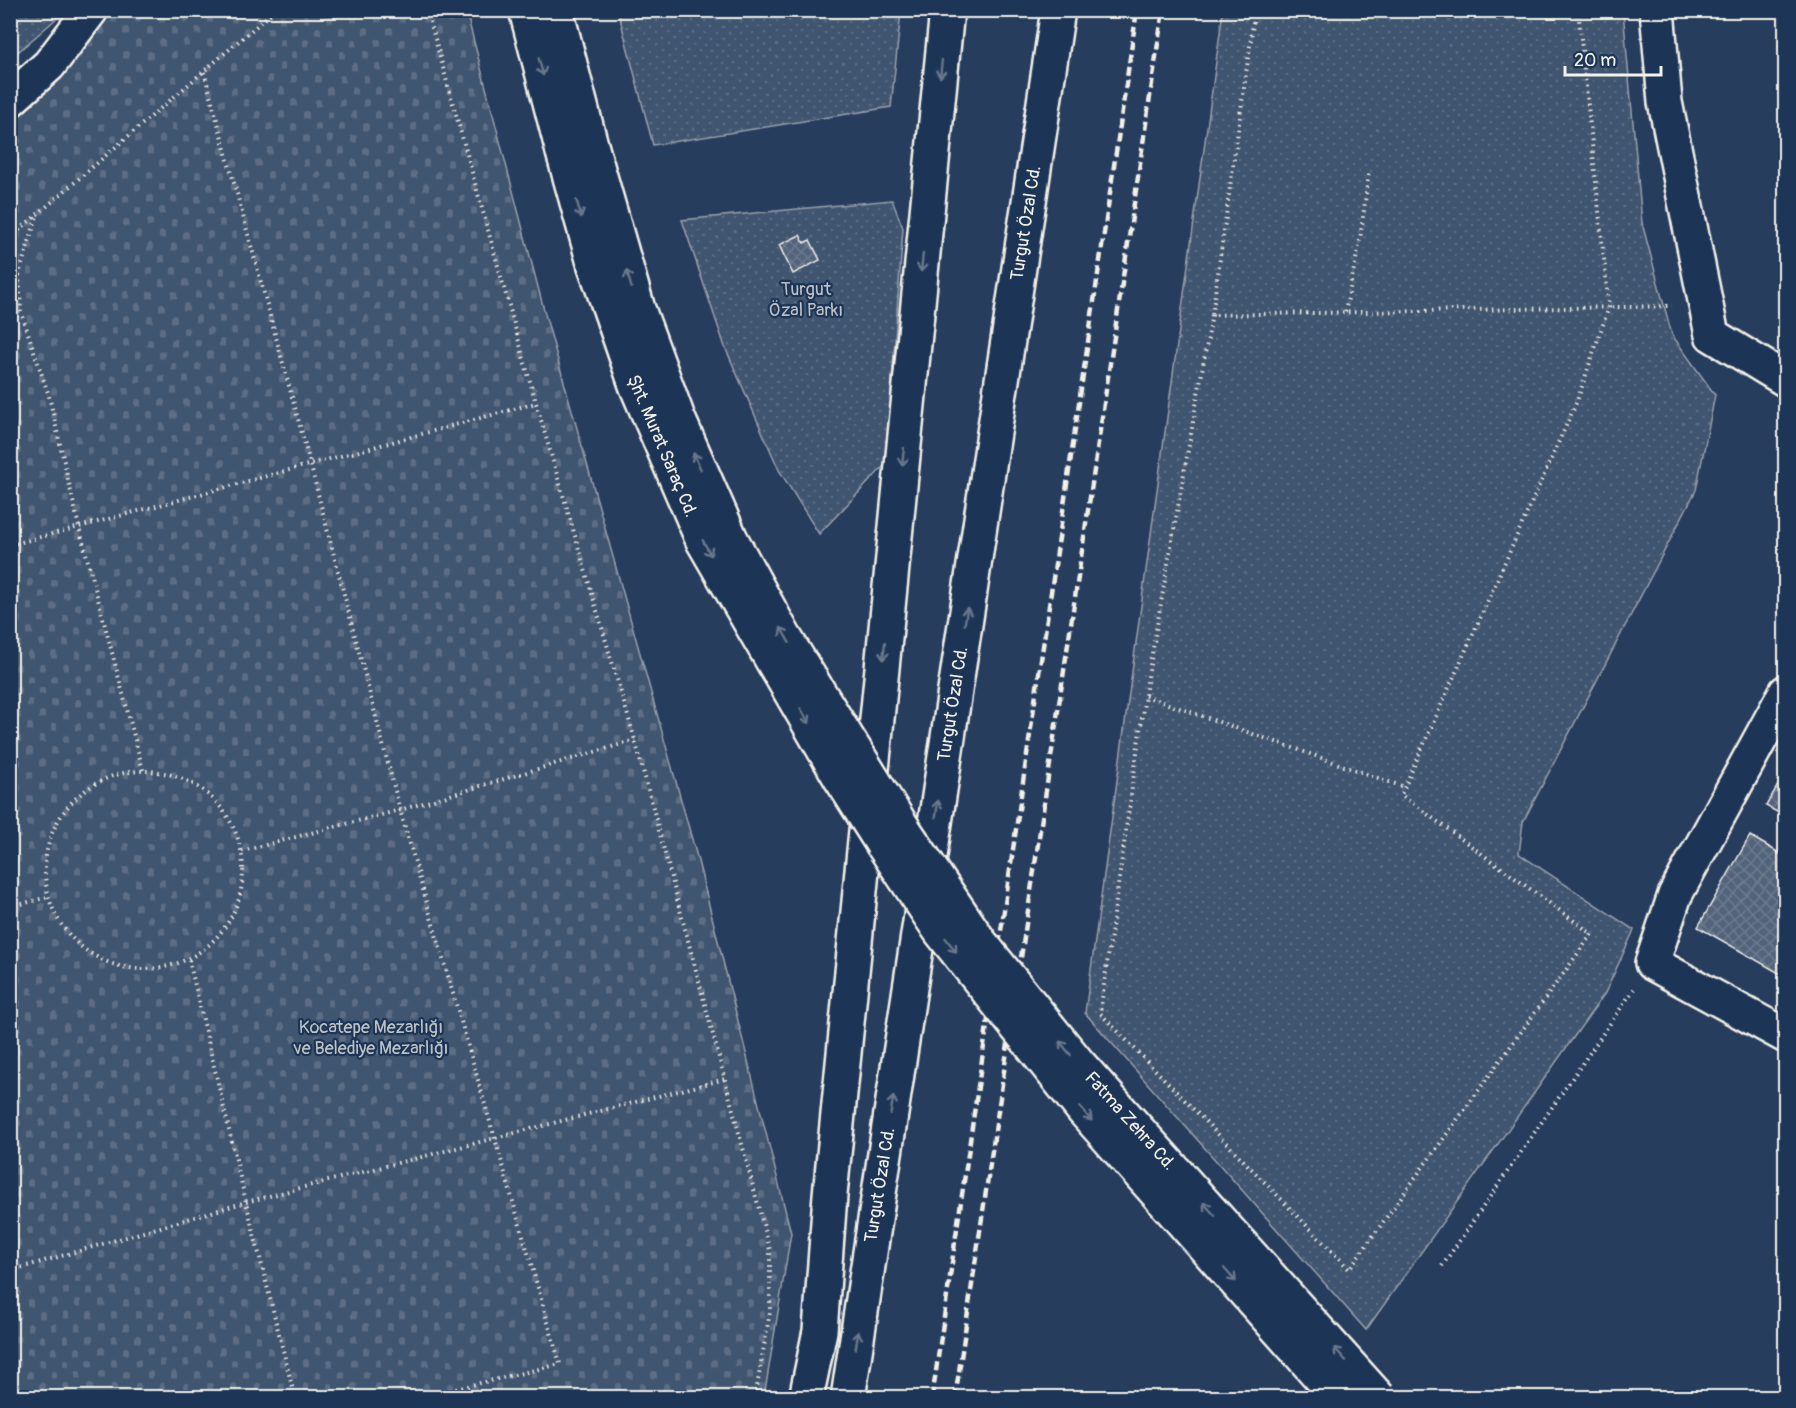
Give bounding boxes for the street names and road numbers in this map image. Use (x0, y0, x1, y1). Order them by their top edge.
street label: Turgut Özal Cd. (1006, 164, 1046, 282)
street label: Şht. Murat Saraç Cd. (622, 371, 702, 521)
street label: Turgut Özal Cd. (933, 645, 973, 763)
street label: Fatma Zehra Cd. (1080, 1067, 1180, 1175)
street label: Turgut Özal Cd. (860, 1126, 900, 1244)

